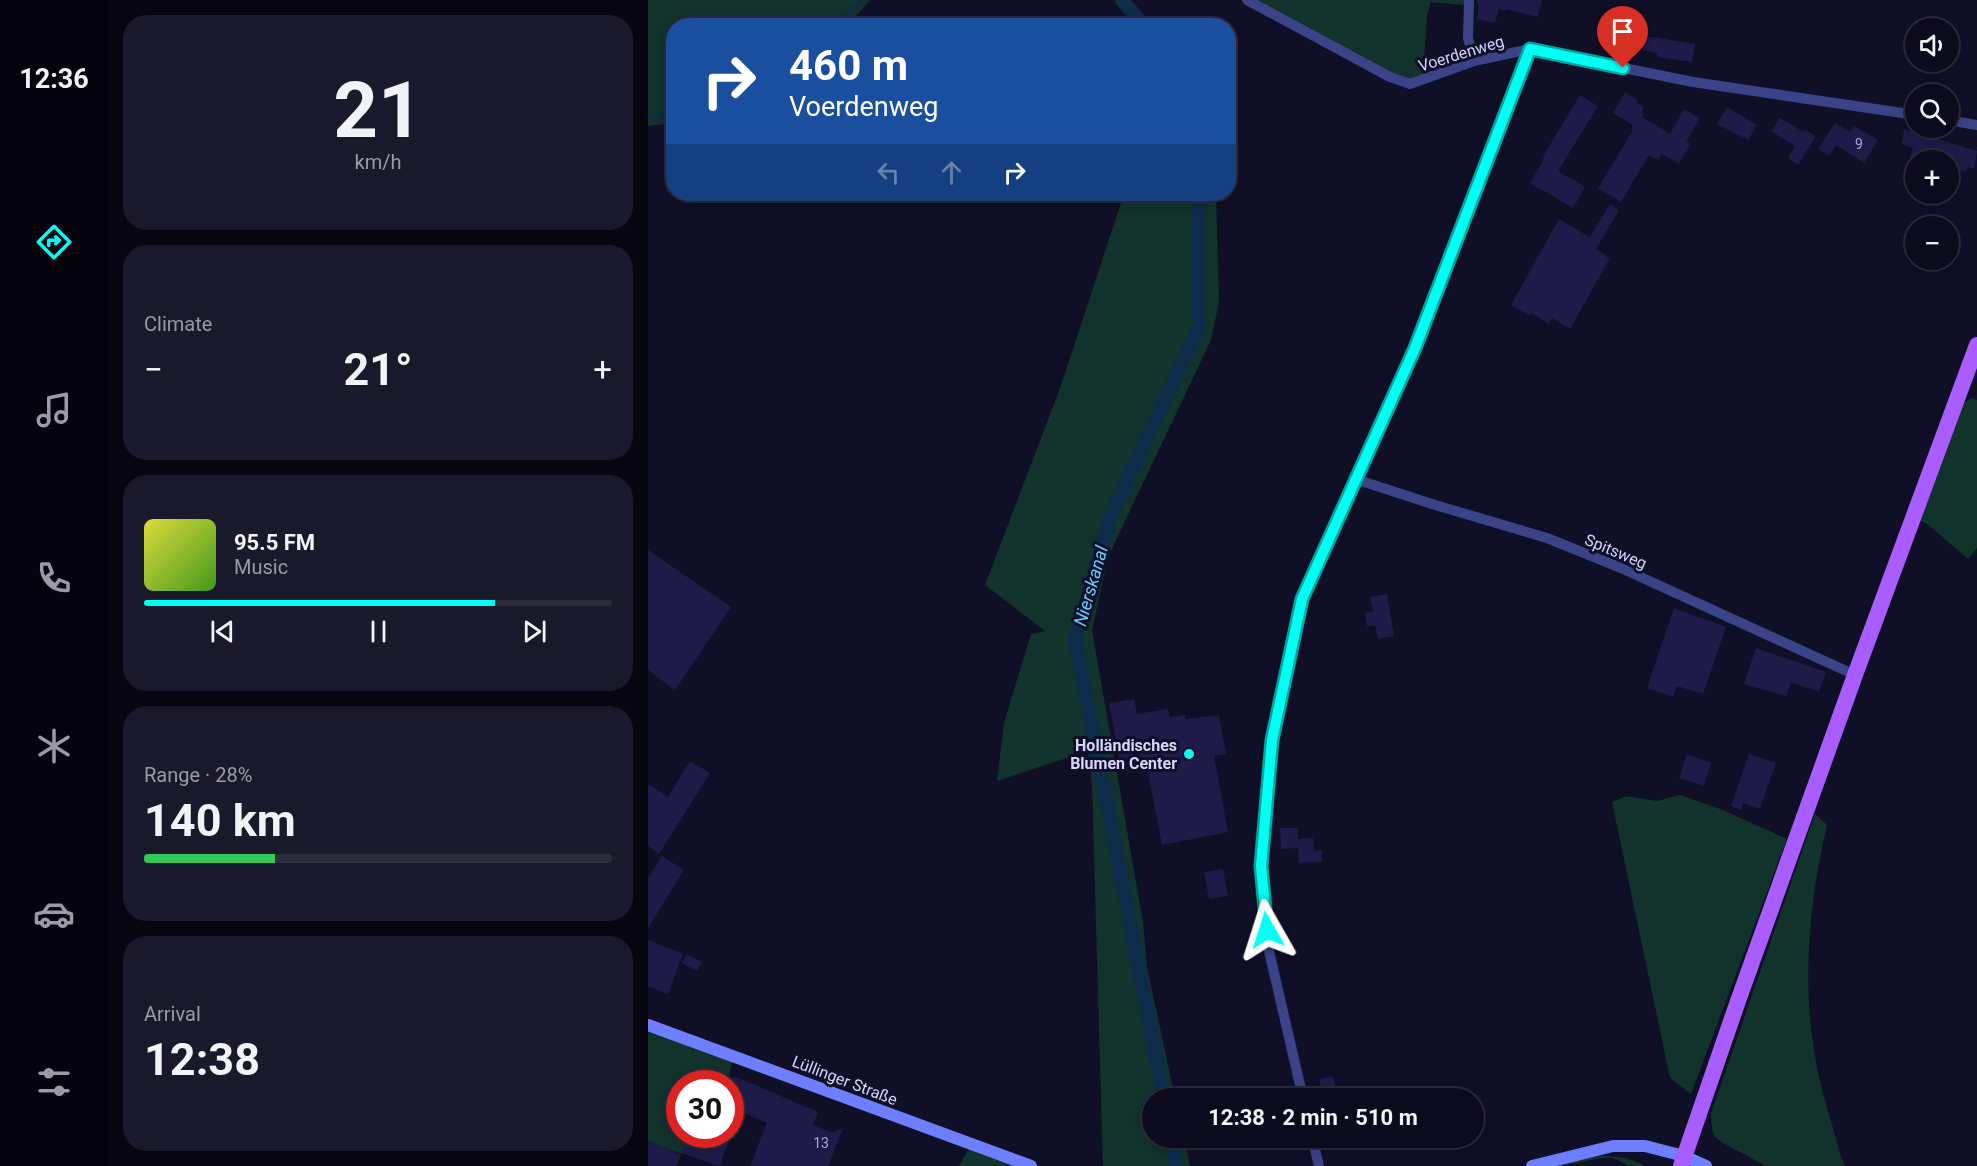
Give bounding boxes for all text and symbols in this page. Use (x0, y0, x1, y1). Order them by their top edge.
pin (1597, 6, 1648, 68)
icon: arrive (1606, 15, 1639, 48)
map controls (1905, 18, 1959, 270)
button: sound (1905, 18, 1959, 72)
street label: Voerdenweg (1416, 31, 1506, 76)
text: 460 m (789, 41, 908, 90)
icon: right (690, 42, 768, 120)
text: 12:36 (19, 63, 89, 95)
text: 21 (333, 65, 423, 156)
button: search (1905, 84, 1959, 138)
text: Voerdenweg (789, 91, 938, 123)
house number: 9 (1855, 136, 1863, 152)
text: km/h (355, 150, 401, 174)
button: + (1905, 150, 1959, 204)
icon: left (872, 156, 905, 189)
icon: ahead (935, 156, 968, 189)
icon: right (998, 156, 1031, 189)
button: − (1905, 216, 1959, 270)
icon: directions (33, 221, 75, 263)
text: Climate (144, 312, 212, 336)
text: 21° (343, 343, 413, 396)
text: − (144, 350, 163, 389)
text: + (593, 350, 612, 389)
icon: music (33, 389, 75, 431)
text: 95.5 FM (234, 530, 315, 555)
street label: Spitsweg (1582, 530, 1650, 573)
water label: Nierskanal (1069, 543, 1112, 628)
text: Music (234, 555, 288, 579)
icon: phone (33, 557, 75, 599)
icon: previous (206, 615, 239, 648)
icon: pause (362, 615, 395, 648)
icon: next (518, 615, 551, 648)
icon: climate (33, 725, 75, 767)
place label: Holländisches Blumen Center (1070, 736, 1177, 773)
marker: Holländisches Blumen Center (1182, 747, 1196, 761)
text: Range · 28% (144, 763, 252, 787)
text: 140 km (144, 794, 296, 847)
icon: car (33, 893, 75, 935)
position arrow (1235, 898, 1299, 962)
text: Arrival (144, 1002, 201, 1026)
text: 12:38 (144, 1033, 260, 1086)
street label: Lüllinger Straße (790, 1052, 900, 1109)
icon: filters (33, 1061, 75, 1103)
speed limit sign: 30 (666, 1070, 744, 1148)
text: 12:38 · 2 min · 510 m (1208, 1105, 1418, 1130)
house number: 13 (813, 1135, 829, 1151)

